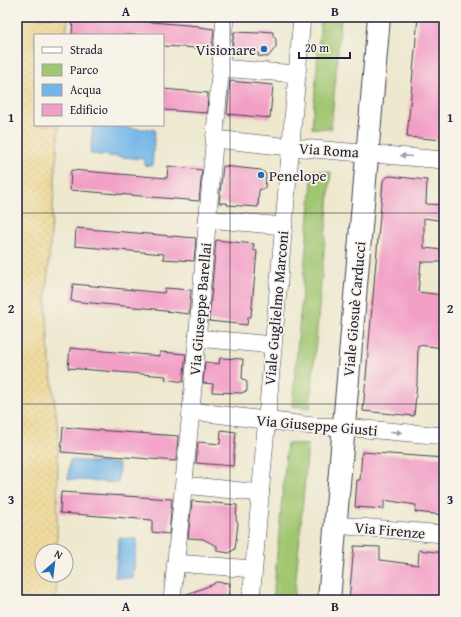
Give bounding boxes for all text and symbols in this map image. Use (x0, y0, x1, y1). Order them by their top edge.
text: A (122, 2, 131, 21)
text: B (331, 2, 339, 21)
legend (34, 34, 164, 126)
scale bar (299, 34, 350, 60)
place label: Visionare (196, 39, 256, 60)
text: 20 m (305, 39, 329, 56)
text: Strada (70, 41, 103, 58)
marker: Visionare (259, 44, 269, 54)
text: Parco (70, 61, 98, 78)
text: Acqua (70, 81, 101, 98)
text: Edificio (70, 101, 108, 118)
text: 1 (8, 108, 14, 127)
text: 1 (447, 108, 453, 127)
street label: Via Roma (298, 137, 360, 163)
one-way arrow (400, 153, 412, 160)
place label: Penelope (269, 165, 327, 186)
marker: Penelope (256, 170, 266, 180)
street label: Viale Guglielmo Marconi (259, 230, 293, 386)
street label: Viale Giosuè Carducci (338, 240, 370, 378)
street label: Via Giuseppe Barellai (184, 242, 216, 376)
text: 2 (8, 299, 15, 318)
text: 2 (447, 299, 454, 318)
street label: Via Giuseppe Giusti (255, 409, 379, 441)
one-way arrow (390, 429, 402, 436)
text: 3 (8, 490, 14, 509)
text: 3 (447, 490, 453, 509)
street label: Via Firenze (354, 516, 426, 544)
north arrow (34, 543, 74, 583)
text: N (52, 545, 66, 563)
text: A (122, 597, 131, 616)
text: B (331, 597, 339, 616)

